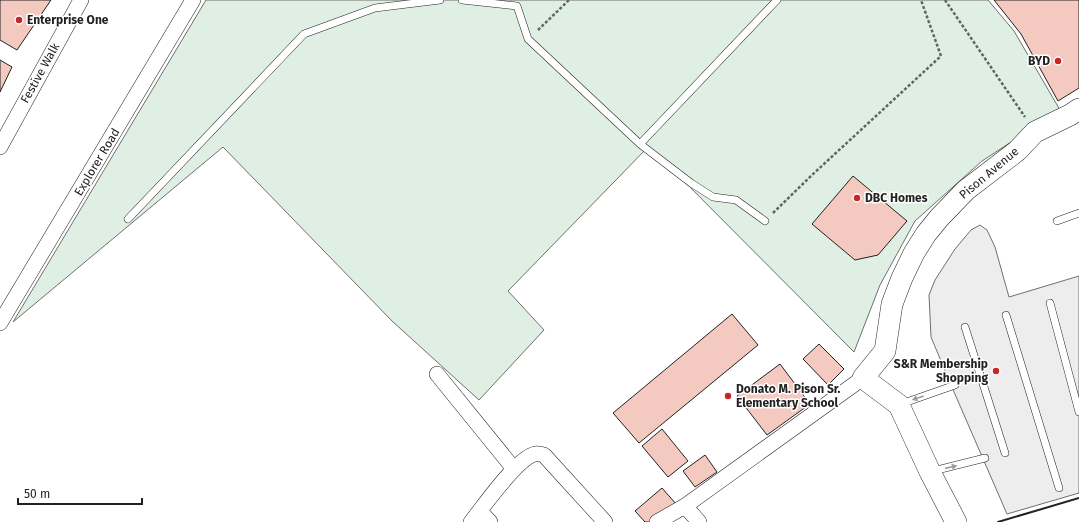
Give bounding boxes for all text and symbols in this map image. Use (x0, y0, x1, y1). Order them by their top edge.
place label: Enterprise One (27, 13, 109, 27)
marker: Enterprise One (14, 15, 24, 25)
street label: Festive Walk (18, 40, 63, 105)
place label: BYD (1028, 54, 1050, 68)
marker: BYD (1053, 56, 1063, 66)
street label: Explorer Road (71, 126, 123, 198)
street label: Pison Avenue (957, 144, 1021, 202)
place label: DBC Homes (865, 191, 928, 205)
marker: DBC Homes (852, 193, 862, 203)
place label: S&R Membership Shopping (894, 357, 988, 385)
marker: S&R Membership Shopping (991, 366, 1001, 376)
place label: Donato M. Pison Sr. Elementary School (736, 382, 841, 410)
marker: Donato M. Pison Sr. Elementary School (723, 391, 733, 401)
one-way arrow (912, 395, 924, 401)
one-way arrow (945, 464, 957, 470)
scale bar (18, 480, 142, 506)
text: 50 m (24, 487, 50, 501)

